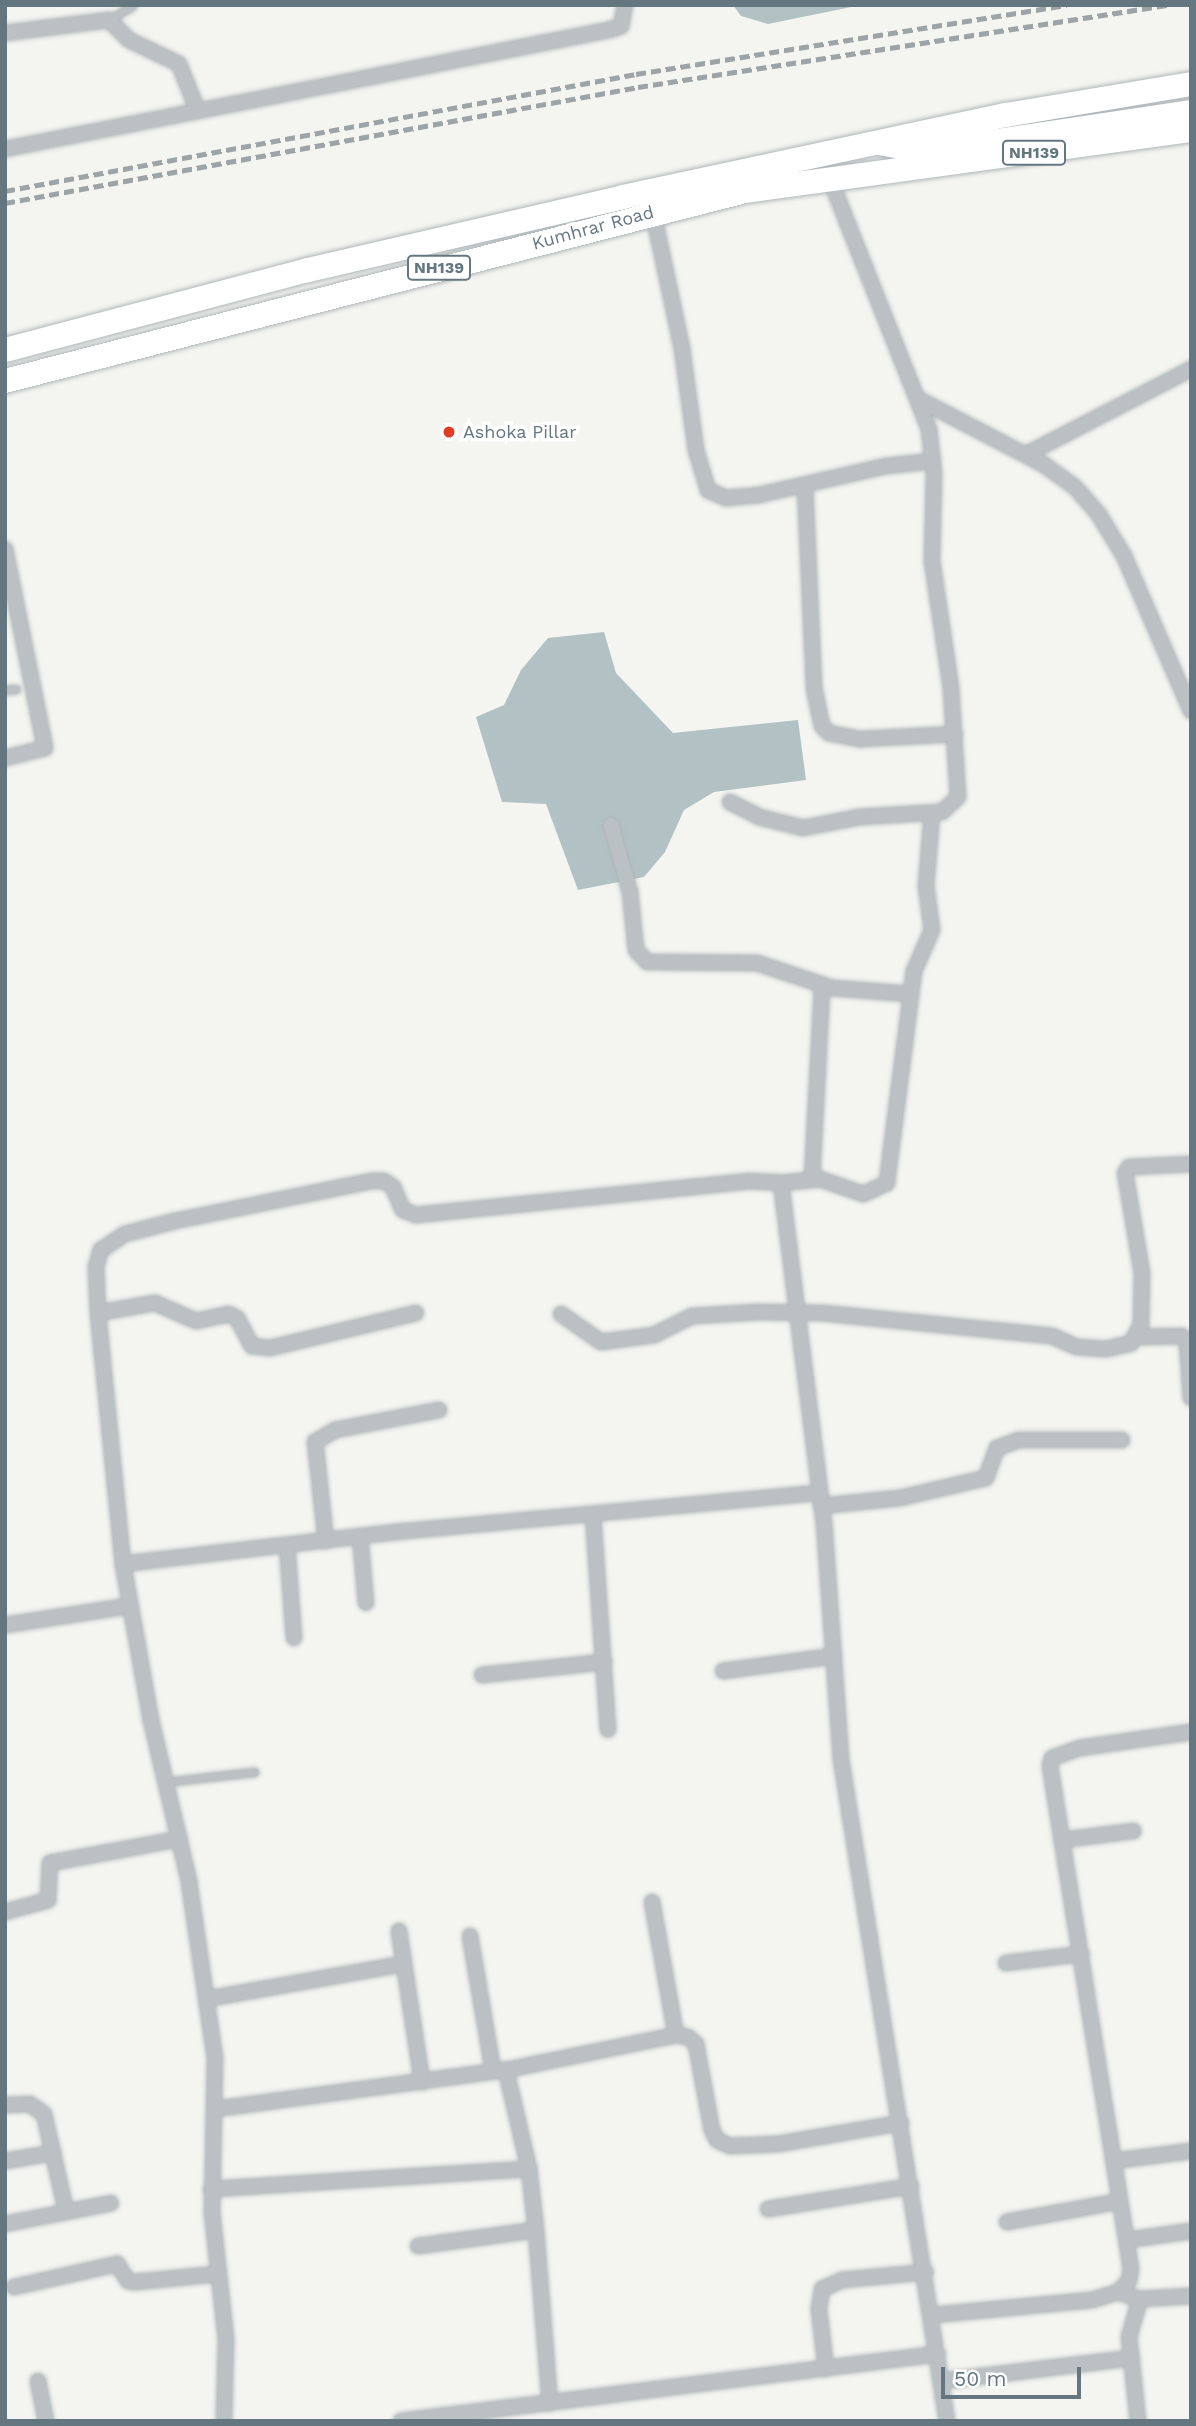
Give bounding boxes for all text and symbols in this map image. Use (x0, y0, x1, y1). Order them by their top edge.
road number: NH139 (1001, 140, 1067, 166)
street label: Kumhrar Road (530, 201, 656, 255)
road number: NH139 (406, 256, 472, 280)
place label: Ashoka Pillar (463, 421, 577, 443)
marker: Ashoka Pillar (441, 424, 457, 440)
scale bar (944, 2352, 1084, 2396)
text: 50 m (954, 2366, 1006, 2391)

